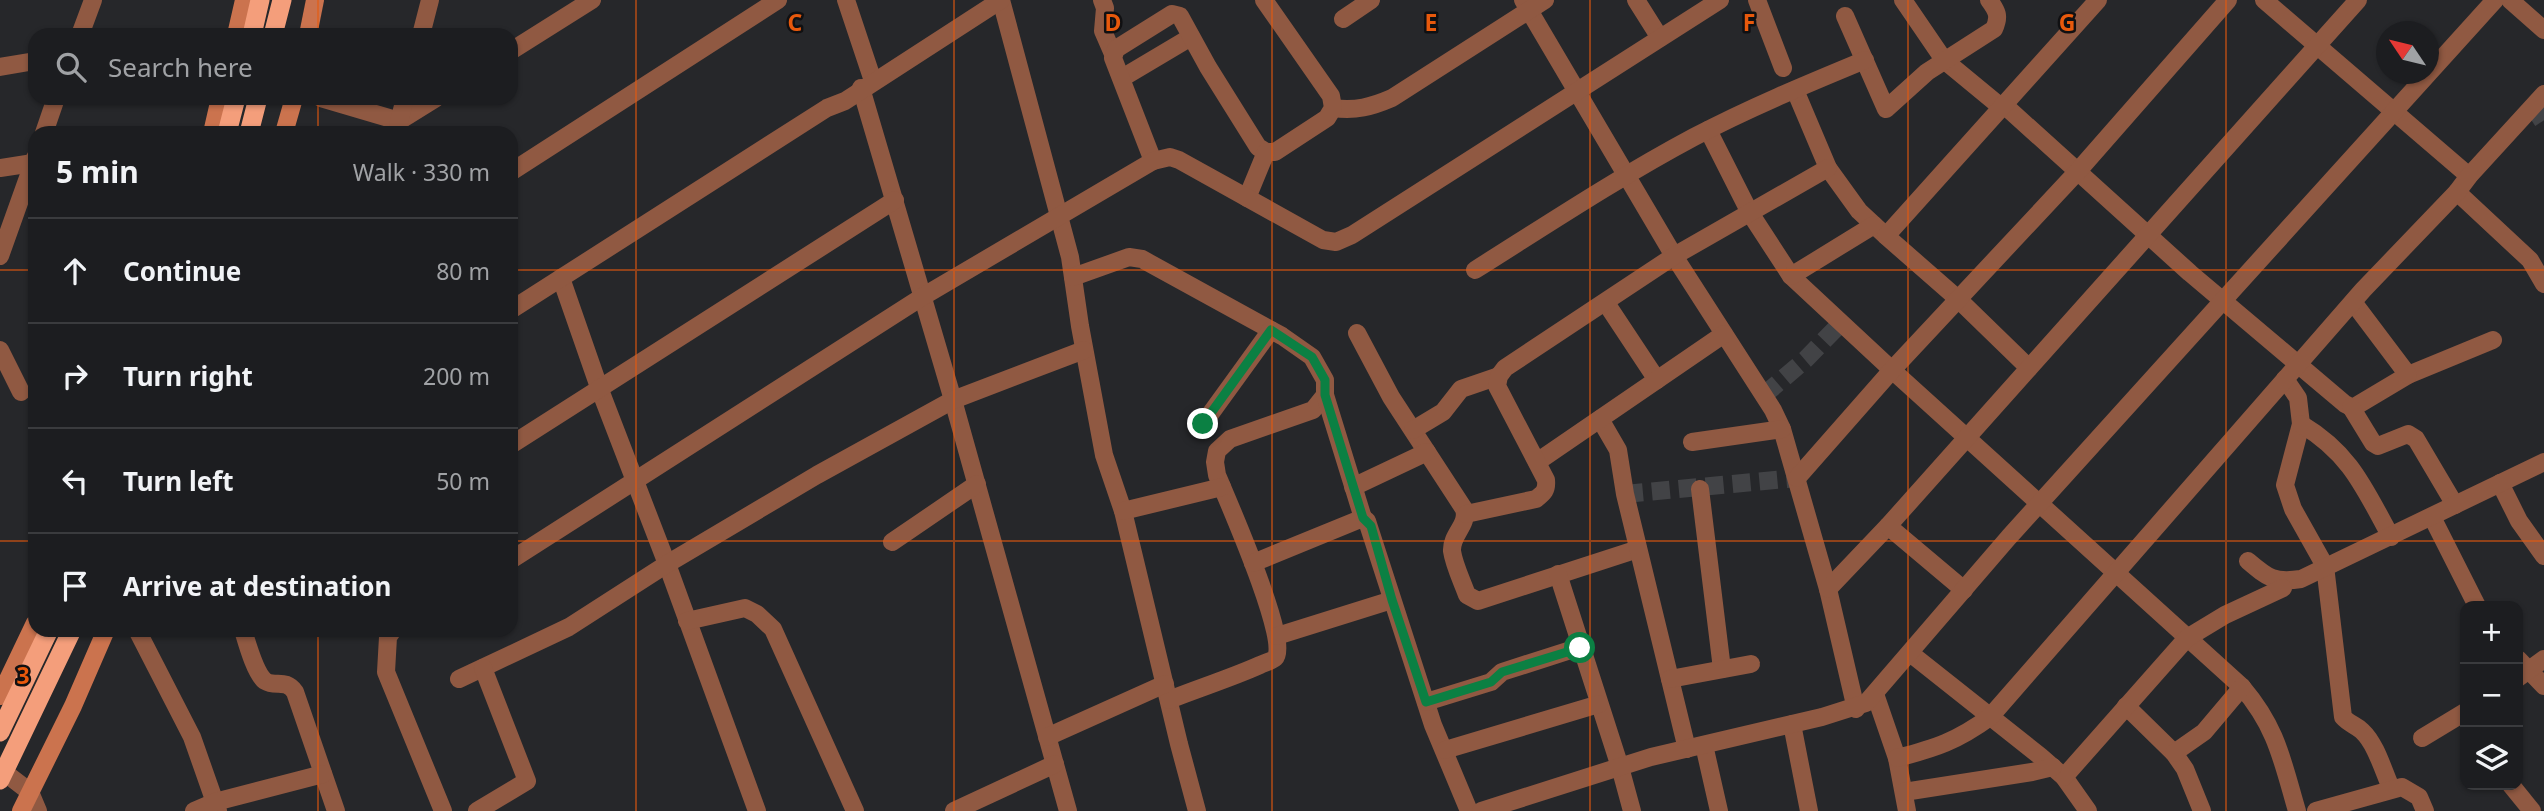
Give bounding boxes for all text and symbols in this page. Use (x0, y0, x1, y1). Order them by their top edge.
text: C (788, 6, 803, 38)
text: D (1105, 6, 1121, 38)
text: E (1425, 6, 1437, 38)
text: F (1743, 6, 1755, 38)
text: G (2059, 6, 2075, 38)
north arrow (2376, 21, 2439, 84)
search box (28, 28, 518, 105)
icon: search (52, 48, 90, 86)
text: Search here (108, 49, 253, 85)
text: 5 min (56, 151, 139, 192)
text: Walk · 330 m (353, 156, 490, 188)
icon: ahead (56, 252, 94, 290)
text: Continue (123, 253, 241, 289)
text: 80 m (436, 255, 490, 287)
icon: right (56, 357, 94, 395)
text: Turn right (123, 358, 253, 394)
text: 200 m (423, 360, 490, 392)
route end (1187, 408, 1218, 439)
icon: left (56, 462, 94, 500)
text: Turn left (123, 463, 234, 499)
text: 50 m (436, 465, 490, 497)
icon: arrive (56, 567, 94, 605)
text: Arrive at destination (123, 568, 392, 604)
map controls (2460, 601, 2523, 790)
button: + (2460, 601, 2523, 664)
route start (1564, 632, 1595, 663)
text: 3 (16, 659, 30, 691)
button: − (2460, 664, 2523, 727)
button: layers (2460, 727, 2523, 790)

